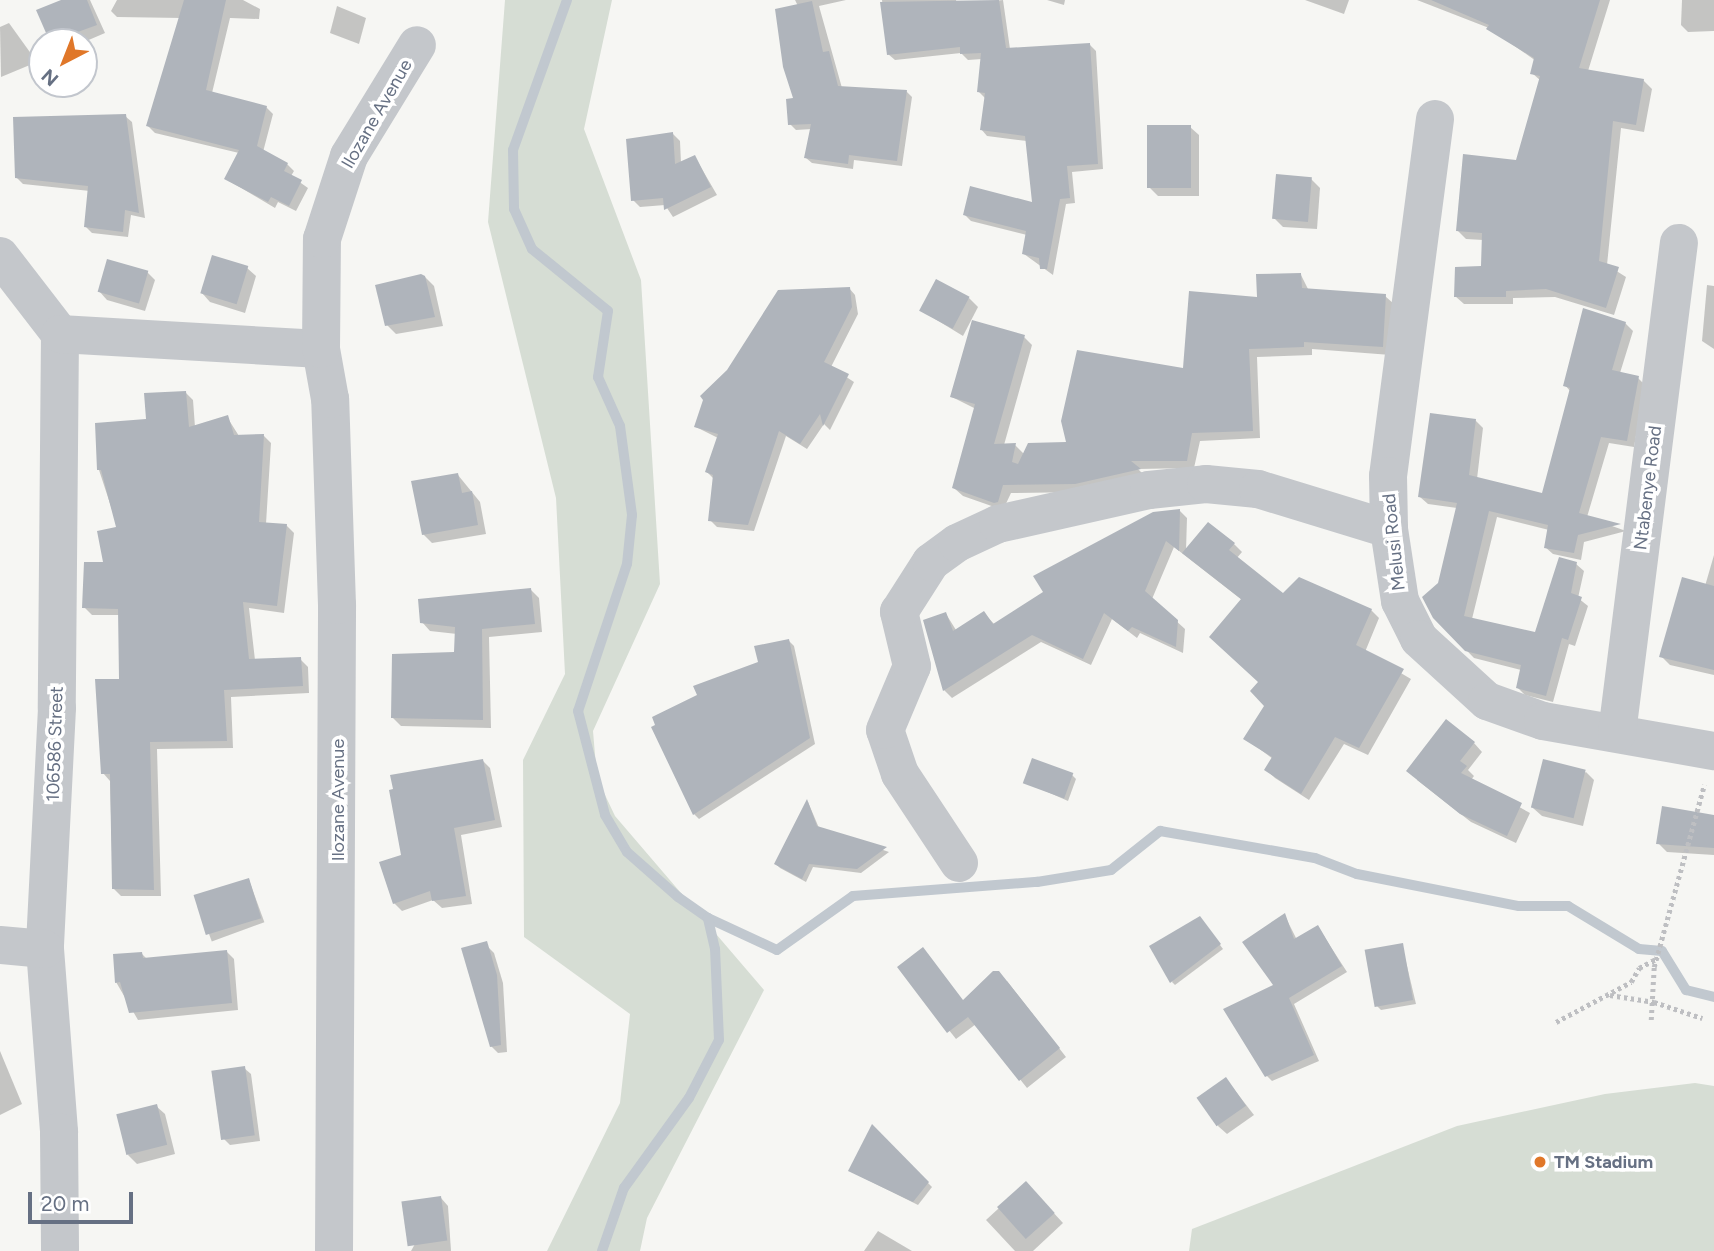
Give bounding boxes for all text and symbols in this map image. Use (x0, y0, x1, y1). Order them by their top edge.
north arrow (28, 28, 98, 98)
street label: Ilozane Avenue (337, 56, 417, 172)
text: N (37, 64, 63, 91)
street label: Ntabenye Road (1630, 425, 1666, 551)
street label: Melusi Road (1378, 492, 1410, 592)
street label: 106586 Street (42, 686, 68, 802)
street label: Ilozane Avenue (327, 739, 349, 861)
place label: TM Stadium (1554, 1151, 1653, 1173)
marker: TM Stadium (1532, 1154, 1548, 1170)
scale bar (32, 1178, 136, 1222)
text: 20 m (41, 1191, 89, 1216)

